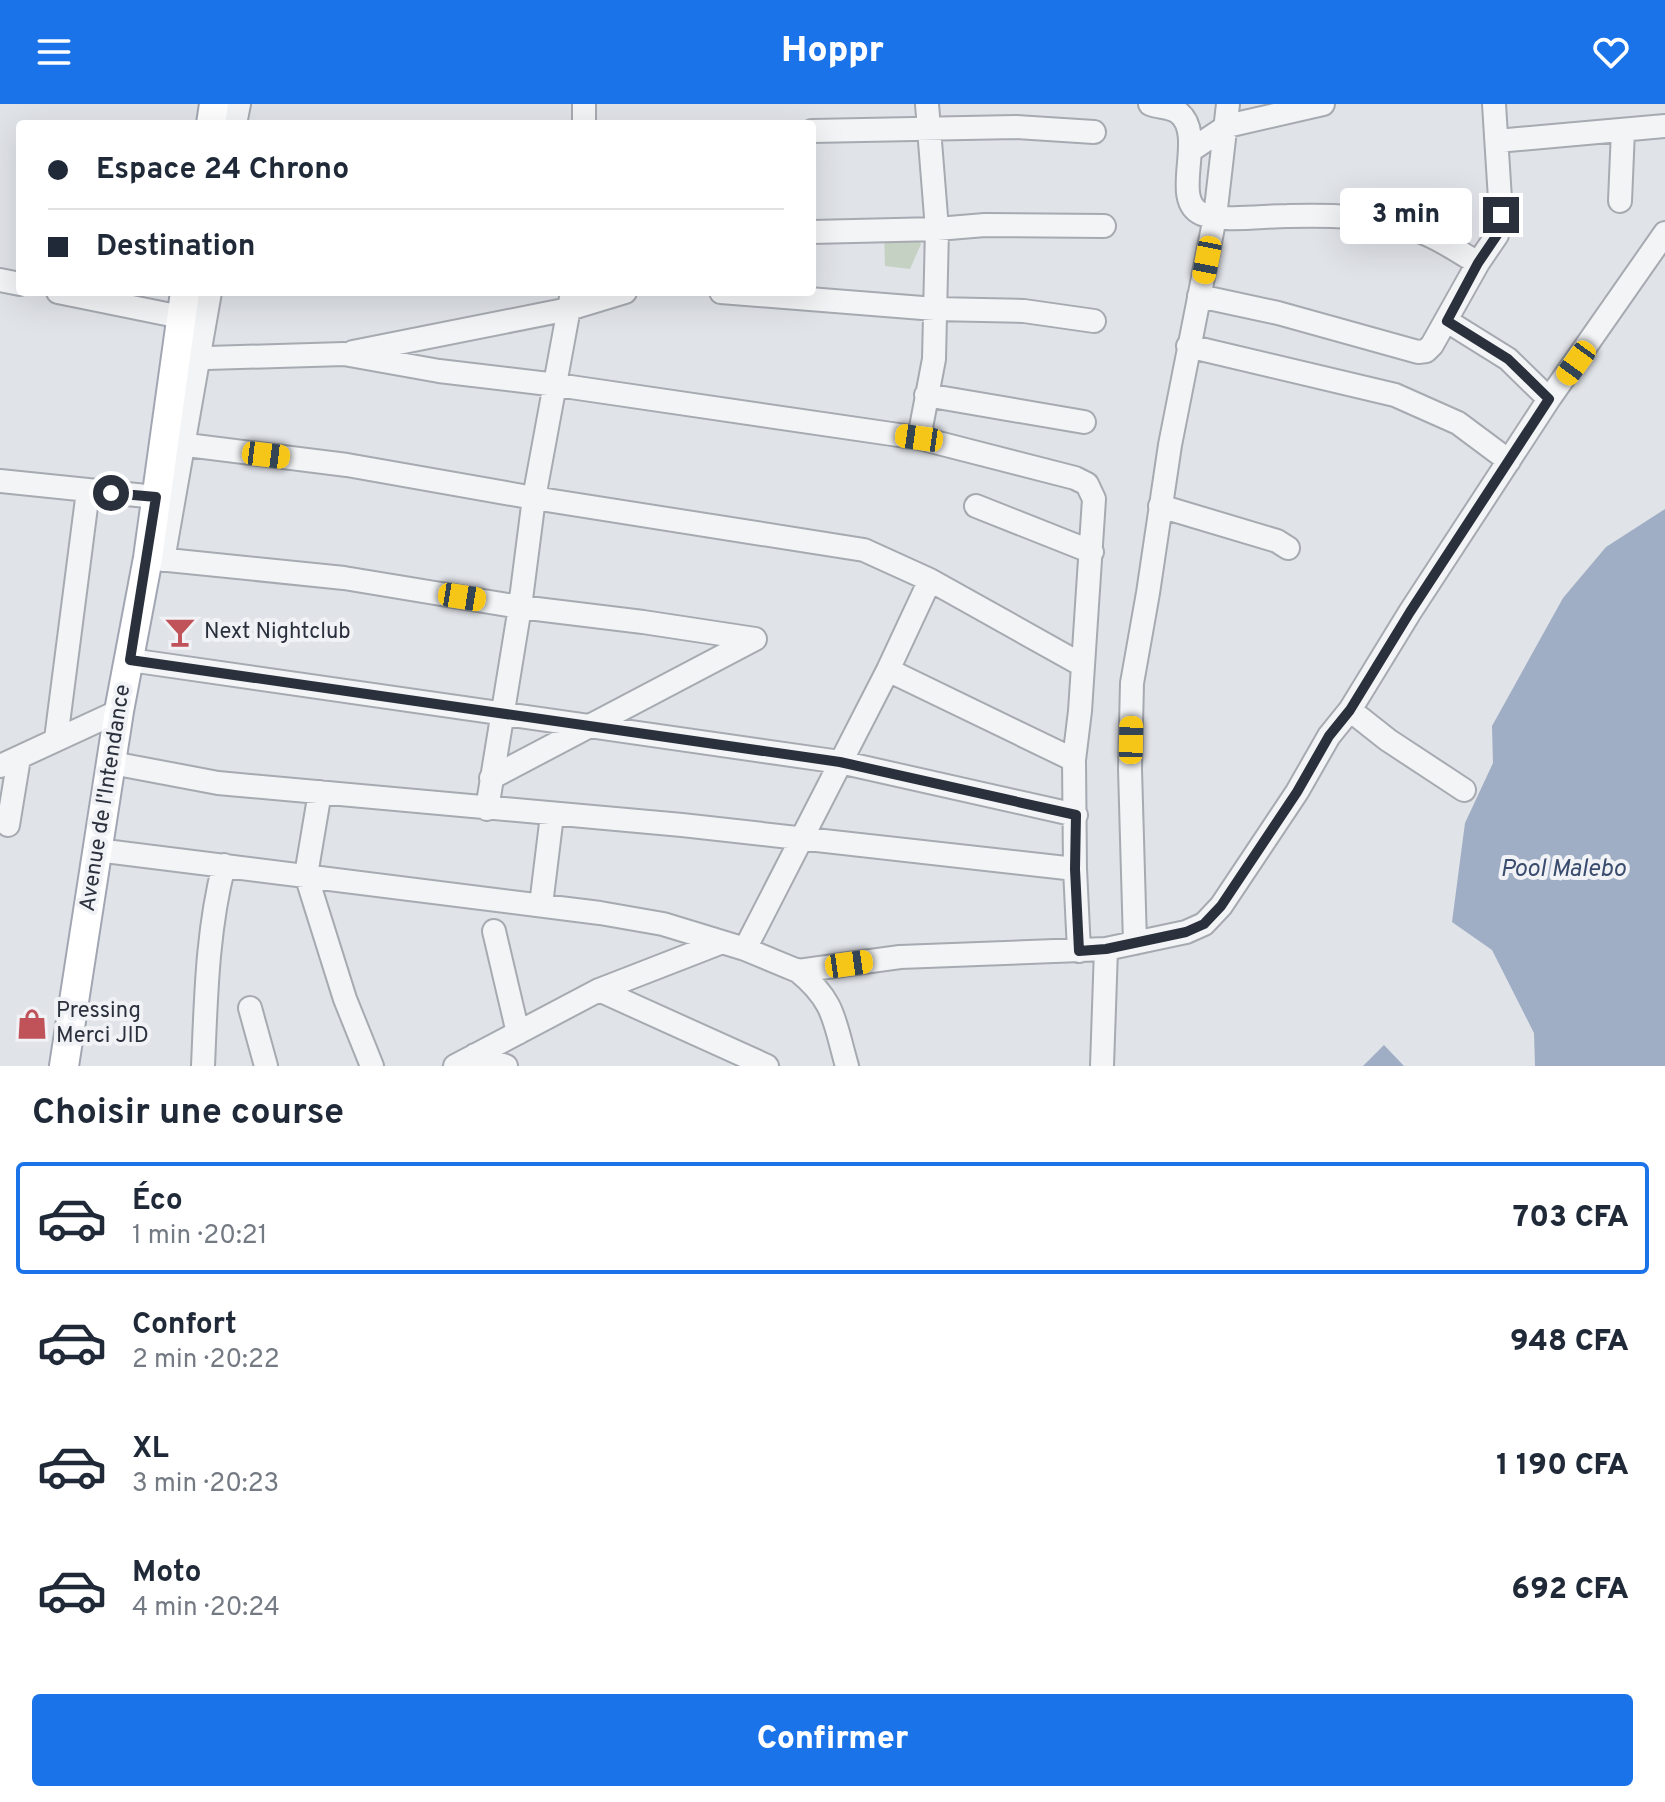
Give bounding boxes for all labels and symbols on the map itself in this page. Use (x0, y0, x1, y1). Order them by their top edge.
callout: 3 min (1341, 187, 1473, 243)
route end (1483, 197, 1519, 233)
car (1191, 234, 1223, 286)
car (1552, 337, 1600, 389)
car (894, 423, 944, 453)
car (241, 440, 291, 470)
route start (93, 475, 129, 511)
car (436, 581, 488, 613)
bar icon: Next Nightclub (163, 615, 197, 649)
place label: Next Nightclub (204, 619, 351, 646)
street label: Avenue de l'Intendance (75, 682, 137, 914)
car (1119, 716, 1143, 764)
water label: Pool Malebo (1500, 855, 1626, 885)
car (824, 949, 874, 979)
place label: Pressing Merci JID (56, 998, 149, 1050)
shop icon: Pressing Merci JID (15, 1007, 49, 1041)

